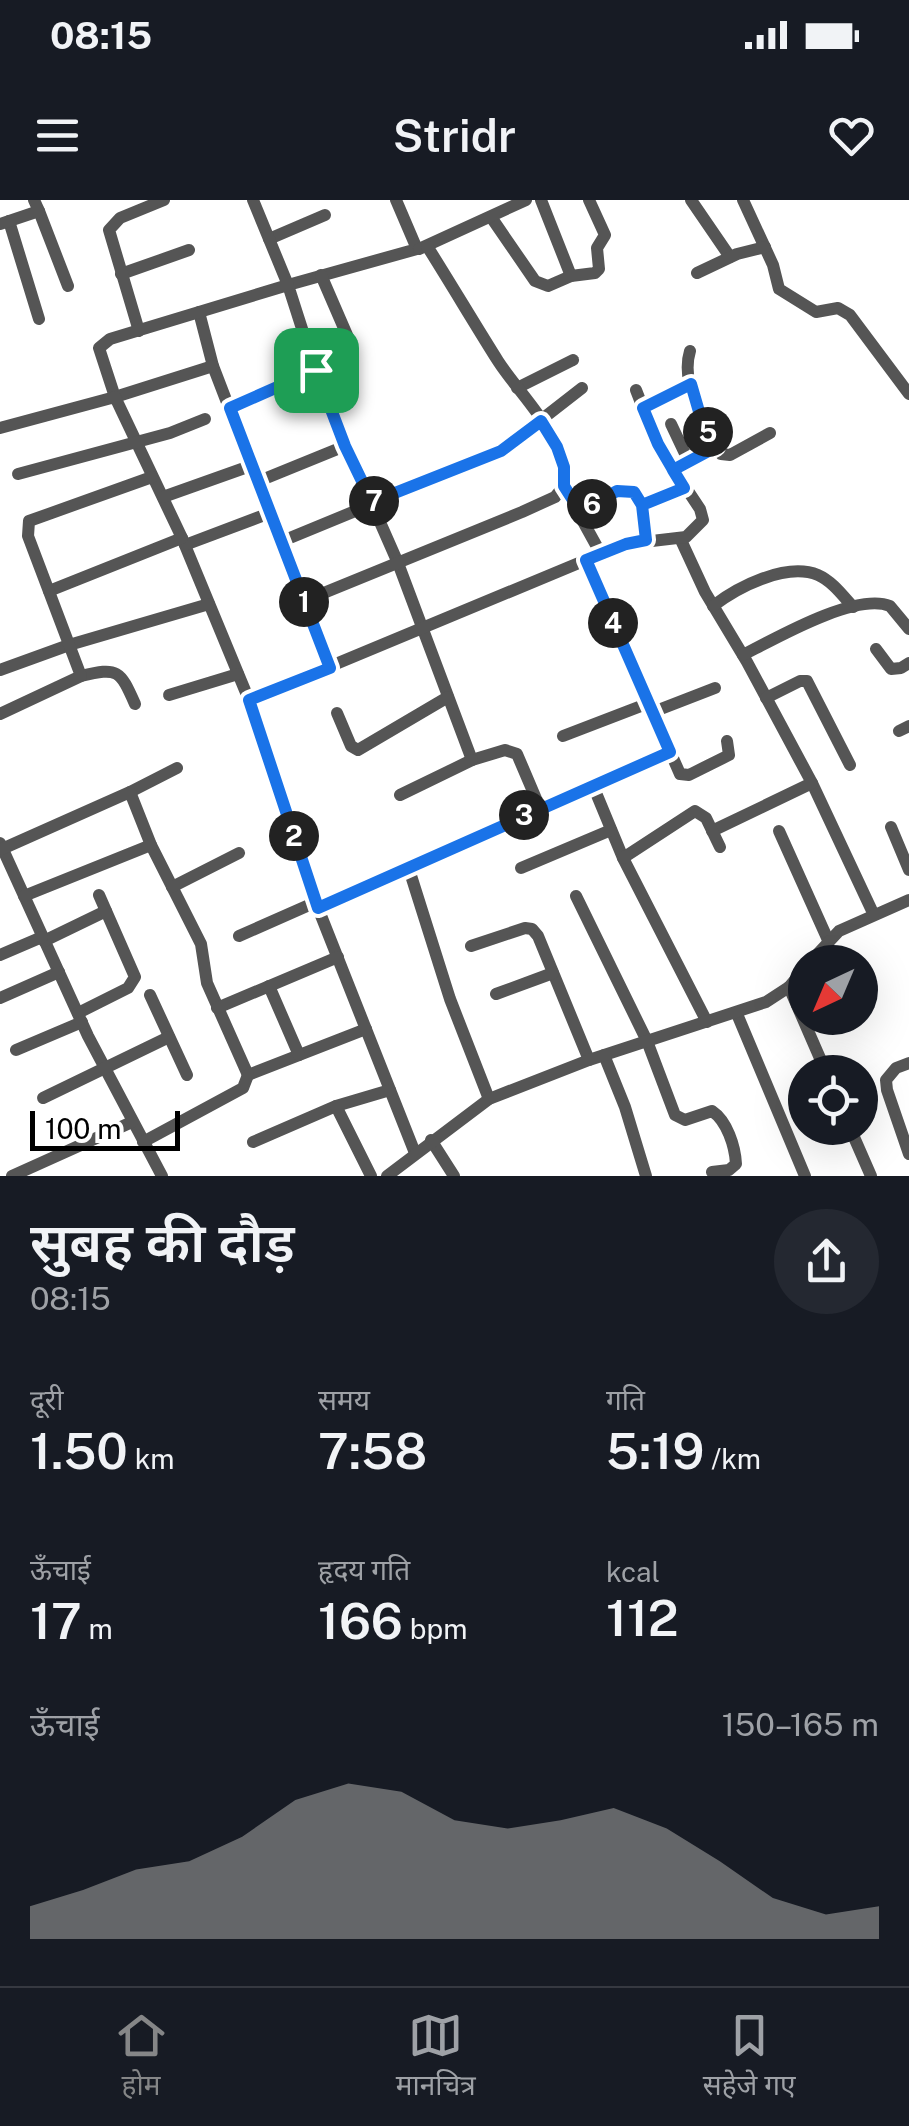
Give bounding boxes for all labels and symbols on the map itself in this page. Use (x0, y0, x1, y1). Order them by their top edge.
pin (274, 328, 359, 413)
pin: 5 (683, 407, 733, 457)
pin: 7 (349, 476, 399, 526)
pin: 6 (567, 479, 617, 529)
pin: 1 (279, 577, 329, 627)
pin: 4 (588, 598, 638, 648)
pin: 3 (499, 790, 549, 840)
pin: 2 (269, 811, 319, 861)
north arrow (788, 945, 878, 1035)
scale bar (30, 1106, 180, 1150)

